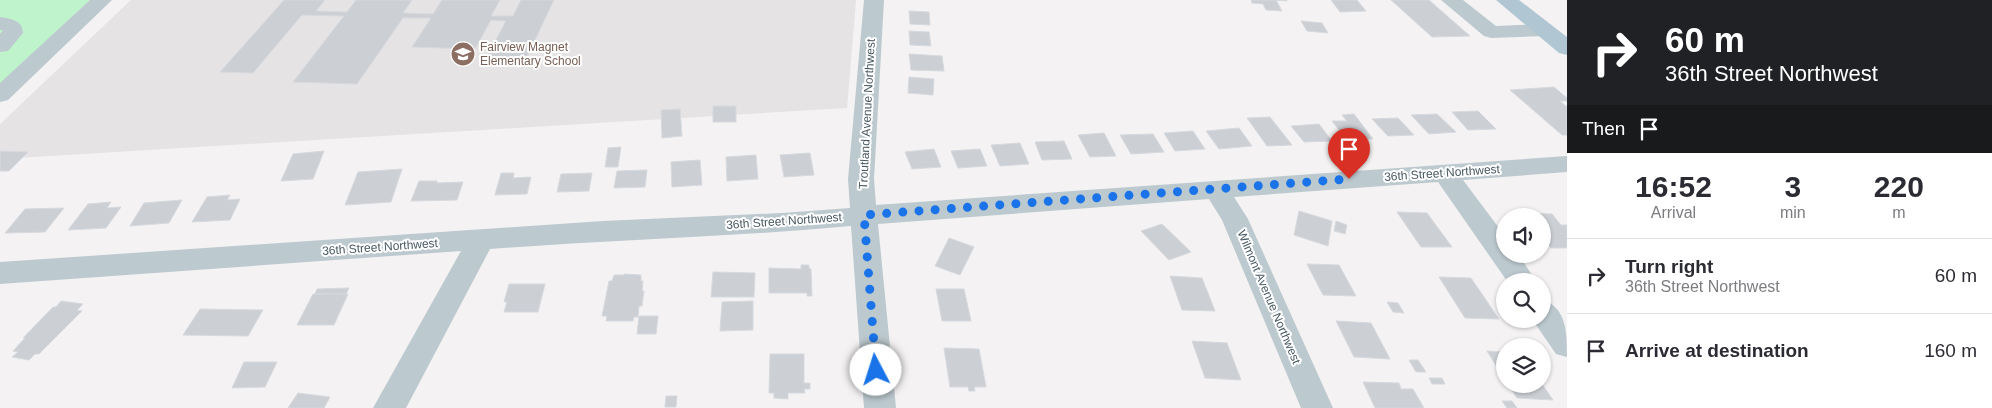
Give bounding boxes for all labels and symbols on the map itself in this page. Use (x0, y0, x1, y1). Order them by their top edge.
street label: Troutland Avenue Northwest (856, 38, 878, 190)
place label: Fairview Magnet Elementary School (480, 40, 581, 68)
school or university icon: Fairview Magnet Elementary School (450, 41, 476, 67)
pin (1328, 128, 1370, 179)
street label: 36th Street Northwest (1384, 162, 1501, 184)
street label: 36th Street Northwest (726, 210, 843, 232)
street label: Wilmont Avenue Northwest (1234, 228, 1304, 367)
street label: 36th Street Northwest (322, 236, 439, 258)
position arrow (849, 343, 901, 395)

